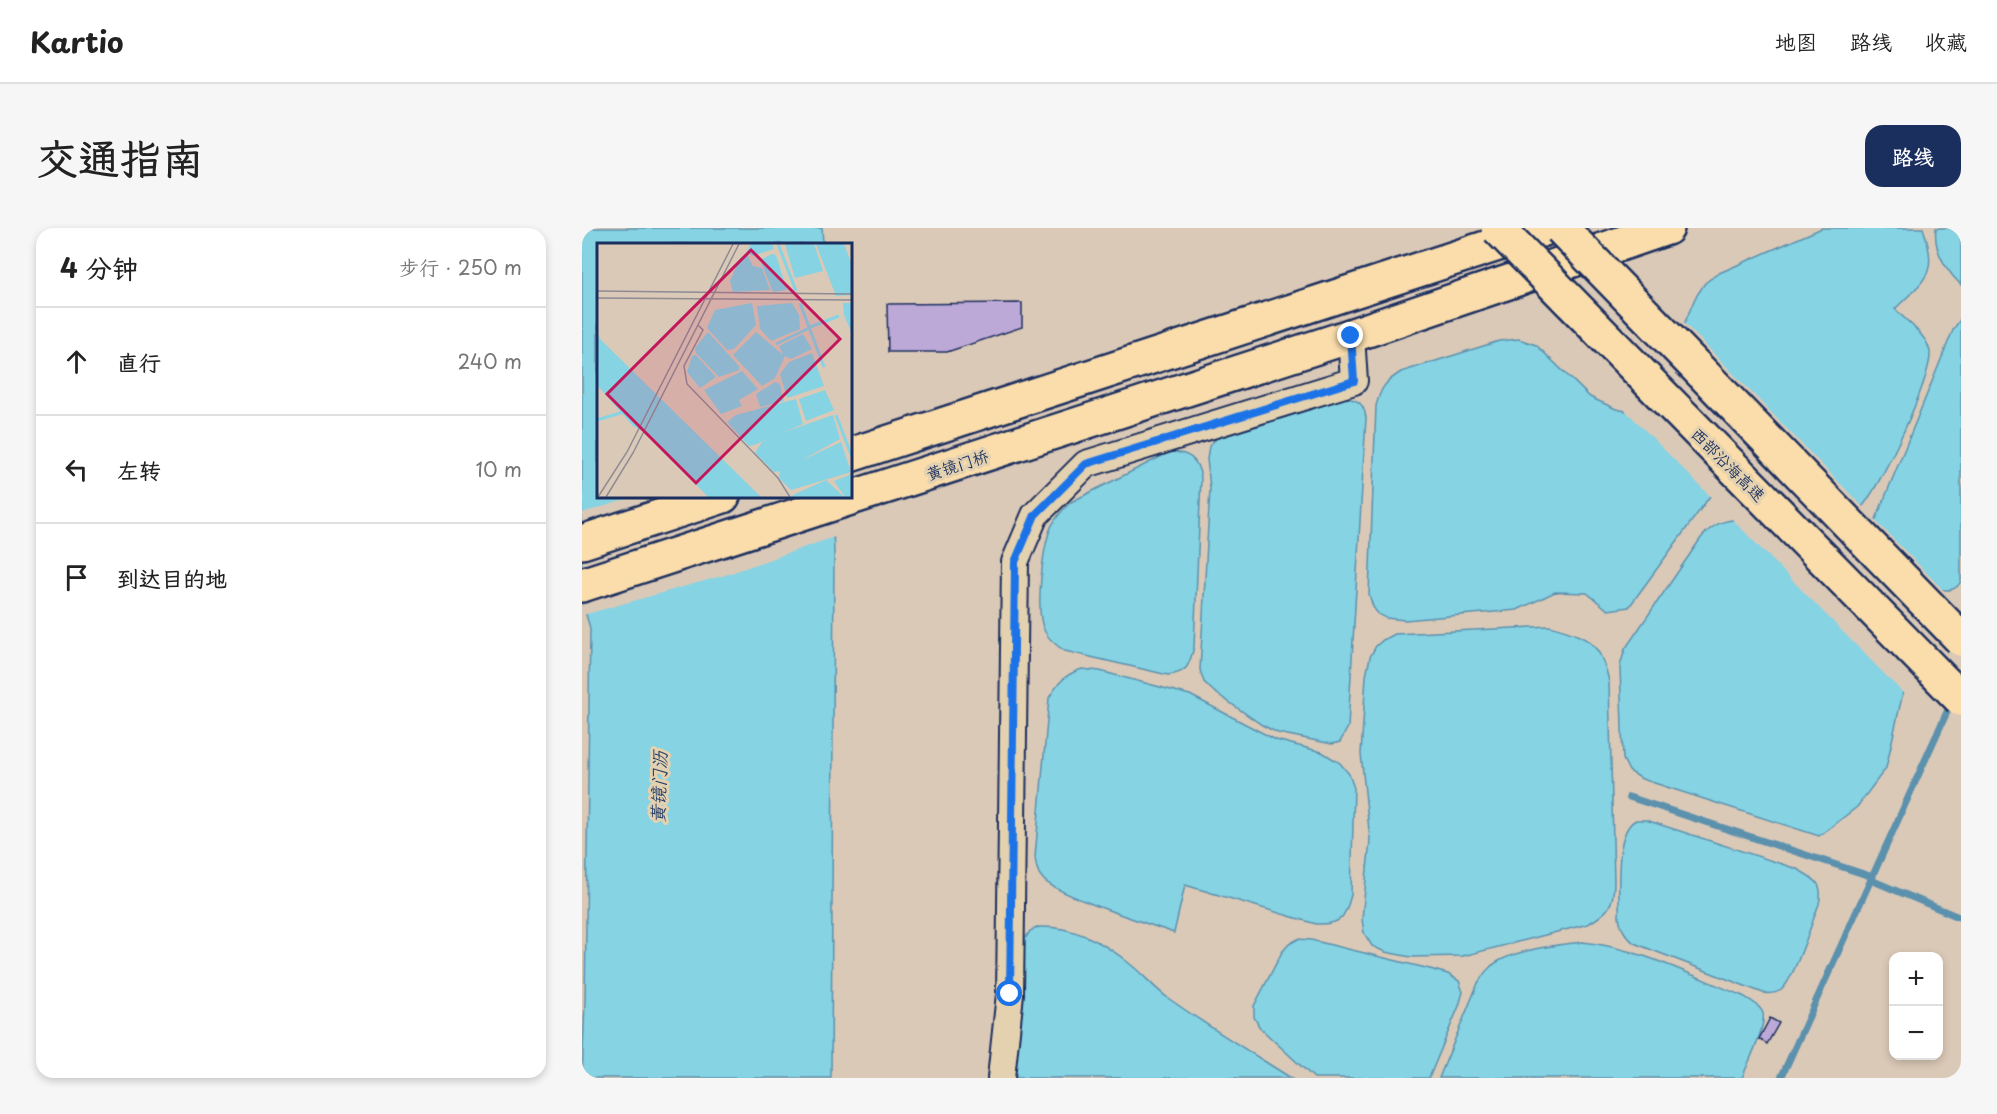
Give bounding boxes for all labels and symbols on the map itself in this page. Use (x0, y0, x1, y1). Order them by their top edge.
inset map (597, 243, 852, 498)
route end (1337, 322, 1363, 348)
street label: 西部沿海高速 (1687, 422, 1771, 506)
street label: 黄镜门桥 (923, 443, 991, 485)
water label: 黄镜门沥 (643, 749, 673, 823)
route start (996, 980, 1022, 1006)

